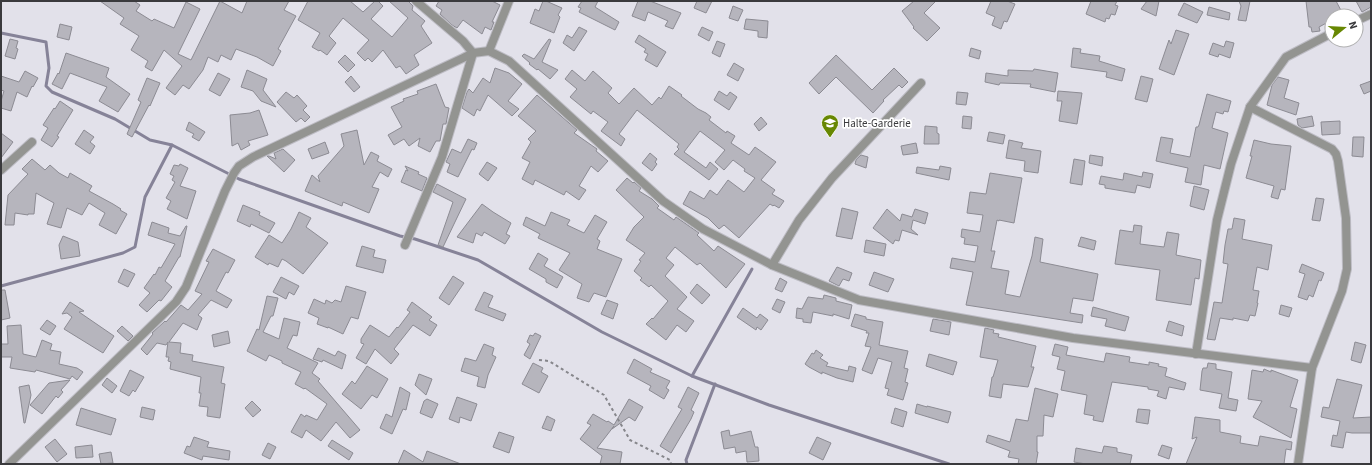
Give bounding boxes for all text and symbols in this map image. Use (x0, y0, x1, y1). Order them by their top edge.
north arrow (1324, 8, 1364, 48)
text: N (1345, 19, 1361, 31)
school or university icon: Halte-Garderie (820, 113, 840, 138)
place label: Halte-Garderie (843, 116, 911, 131)

